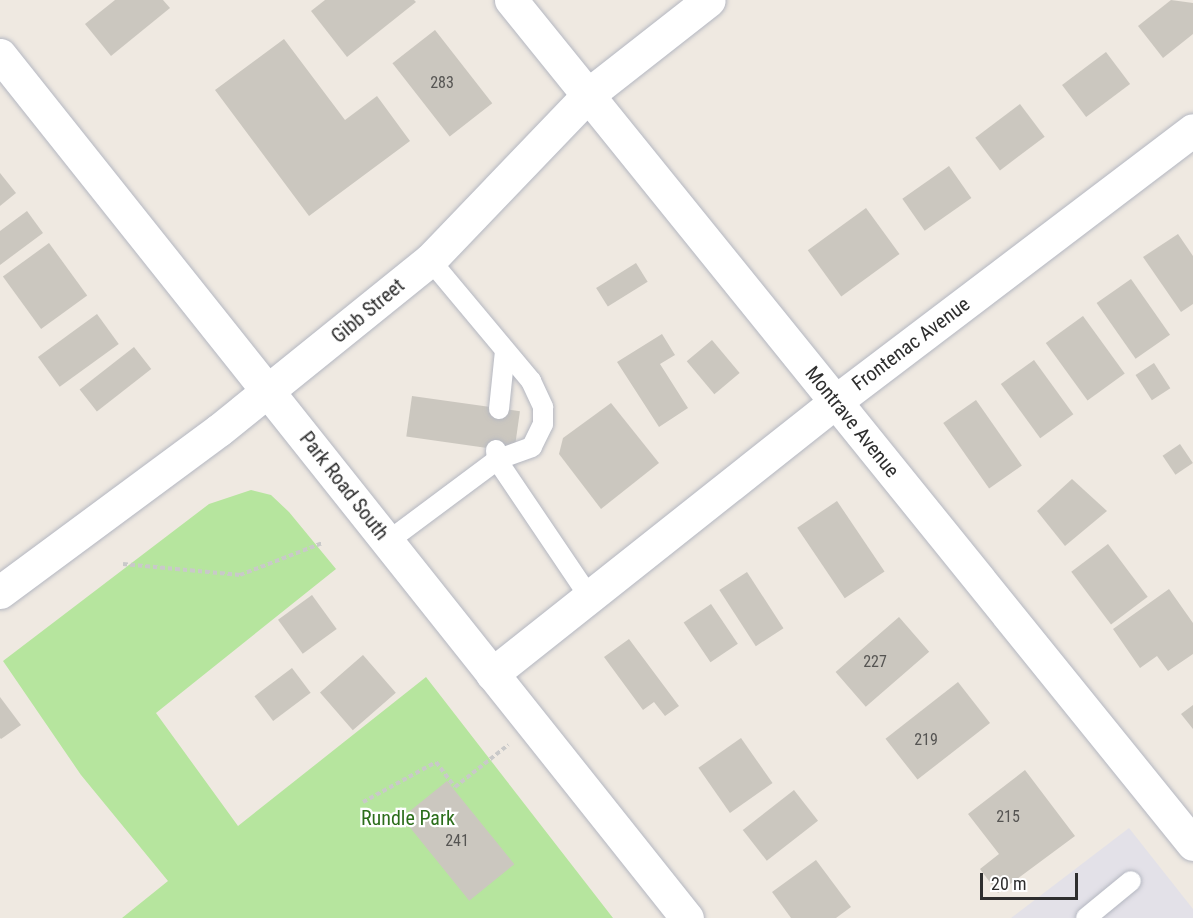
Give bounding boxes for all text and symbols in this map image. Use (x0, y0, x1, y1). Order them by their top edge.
house number: 283 (430, 73, 454, 93)
street label: Gibb Street (327, 274, 409, 348)
street label: Frontenac Avenue (847, 292, 975, 396)
street label: Montrave Avenue (800, 362, 904, 482)
street label: Park Road South (294, 427, 394, 545)
house number: 227 (863, 652, 887, 672)
house number: 219 (914, 730, 938, 750)
park label: Rundle Park (361, 806, 455, 830)
house number: 215 (996, 807, 1020, 827)
house number: 241 (445, 831, 469, 851)
scale bar (983, 861, 1080, 899)
text: 20 m (991, 873, 1026, 894)

